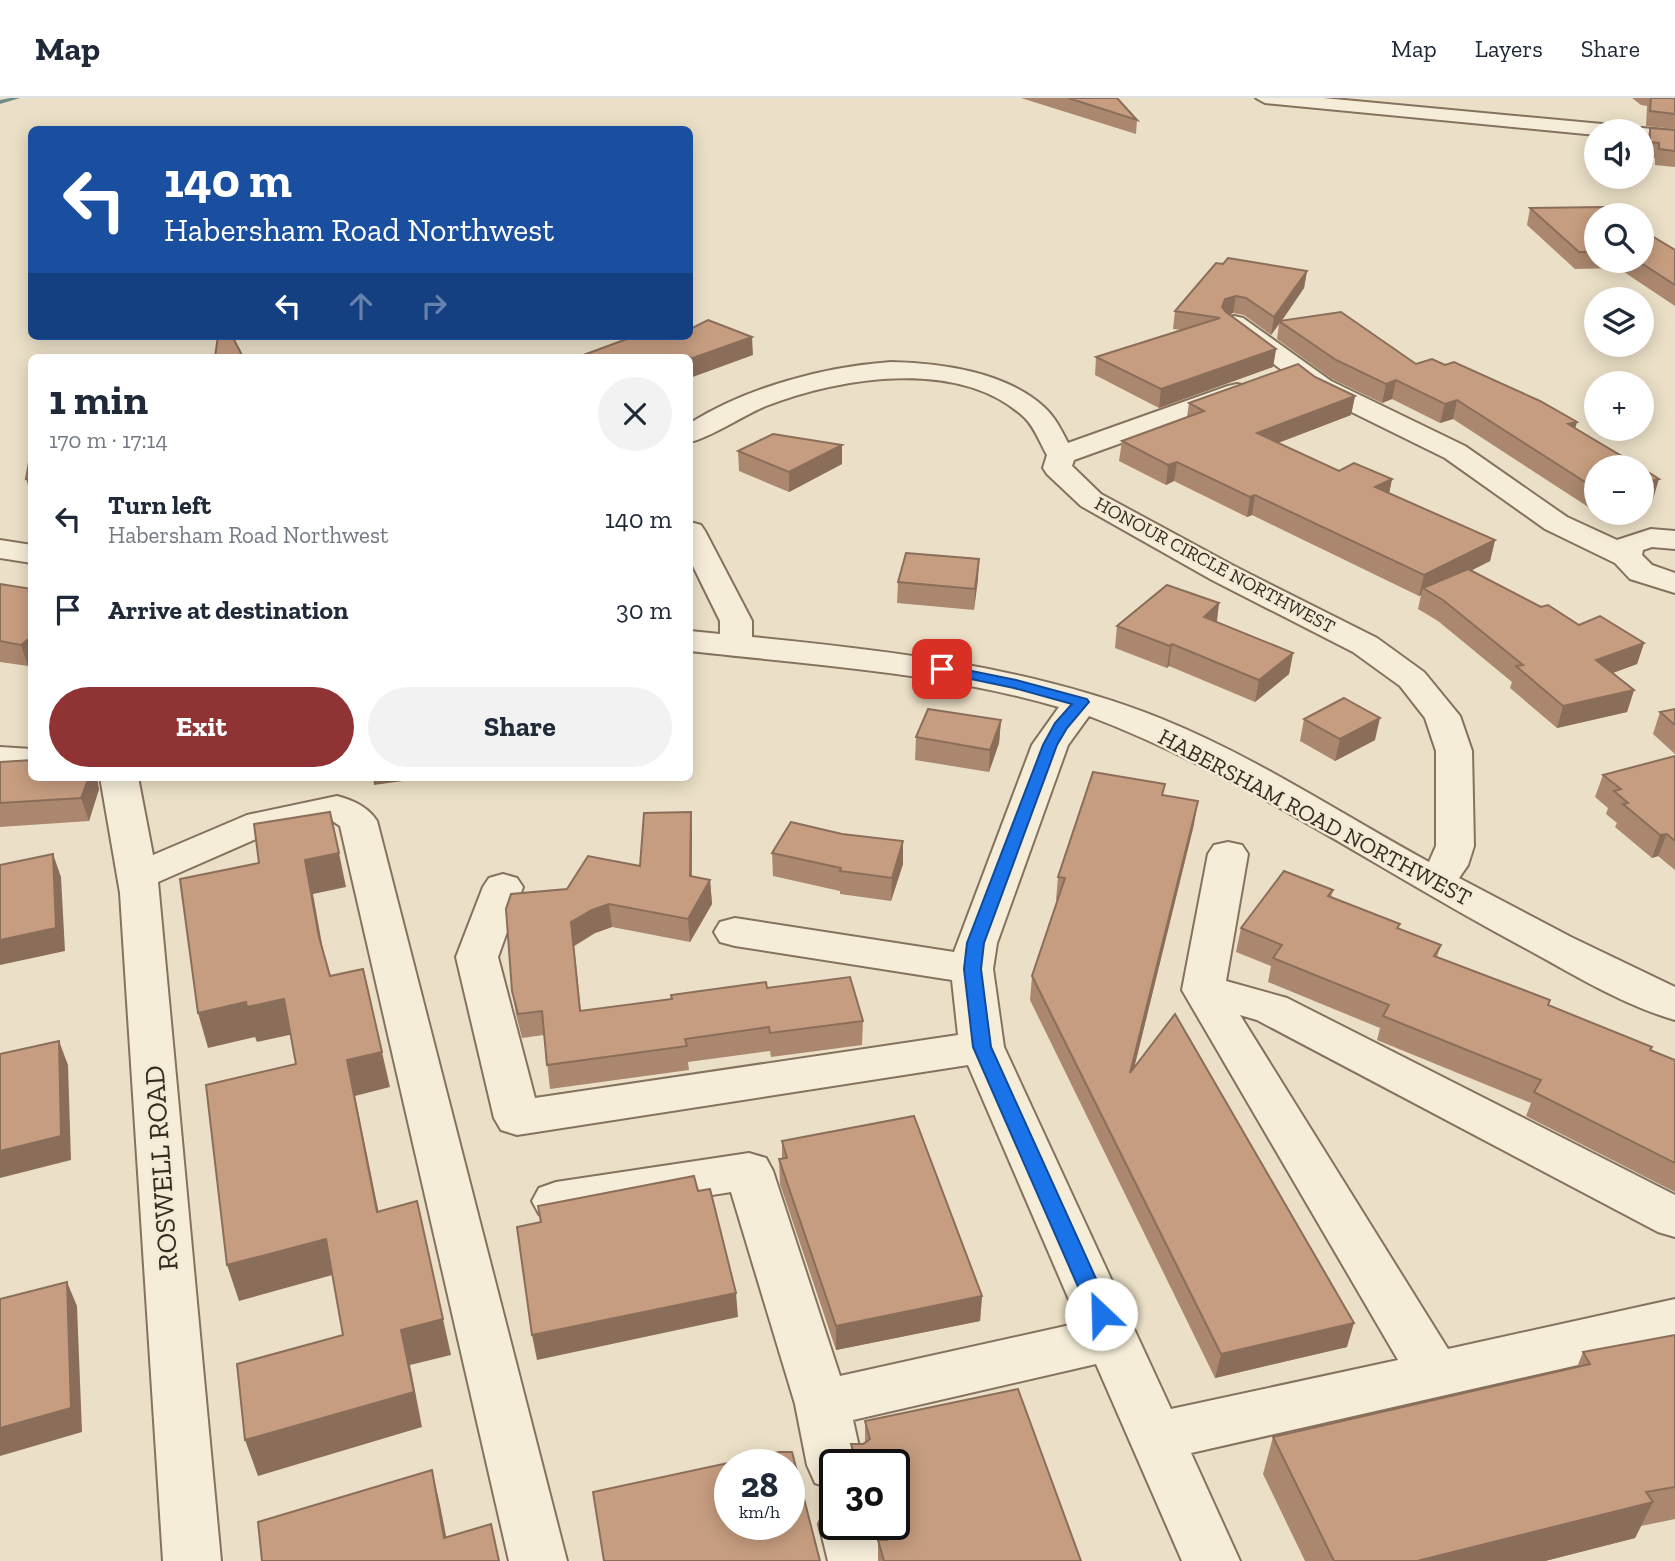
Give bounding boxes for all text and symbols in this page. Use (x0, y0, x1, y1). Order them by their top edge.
text: Map (35, 29, 100, 68)
text: Map (1391, 34, 1437, 63)
text: Layers (1475, 34, 1543, 63)
text: Share (1581, 34, 1640, 63)
map controls (1584, 119, 1654, 525)
button: sound (1584, 119, 1654, 189)
text: 140 m (164, 151, 292, 210)
icon: left (49, 154, 140, 245)
button: search (1584, 203, 1654, 273)
text: Habersham Road Northwest (164, 211, 554, 249)
icon: left (269, 287, 307, 325)
icon: ahead (342, 287, 380, 325)
icon: right (415, 287, 453, 325)
button: layers (1584, 287, 1654, 357)
button: + (1584, 371, 1654, 441)
text: 1 min (49, 374, 148, 425)
button: close (598, 377, 672, 451)
text: 170 m · 17:14 (49, 426, 168, 454)
button: − (1584, 455, 1654, 525)
text: Turn left (108, 489, 211, 521)
street label: HONOUR CIRCLE NORTHWEST (1091, 492, 1339, 638)
icon: left (49, 500, 87, 538)
text: 140 m (605, 503, 672, 535)
text: Habersham Road Northwest (108, 521, 389, 549)
icon: arrive (49, 591, 87, 629)
text: Arrive at destination (108, 594, 348, 626)
text: 30 m (616, 594, 672, 626)
pin (912, 639, 972, 699)
icon: arrive (923, 650, 961, 688)
button: Exit (49, 687, 354, 767)
button: Share (368, 687, 672, 767)
street label: HABERSHAM ROAD NORTHWEST (1154, 722, 1476, 912)
street label: ROSWELL ROAD (137, 1064, 185, 1272)
position arrow (1064, 1277, 1138, 1351)
speed limit sign: 30 (819, 1449, 910, 1540)
text: 28 (741, 1464, 778, 1506)
text: km/h (739, 1501, 780, 1523)

